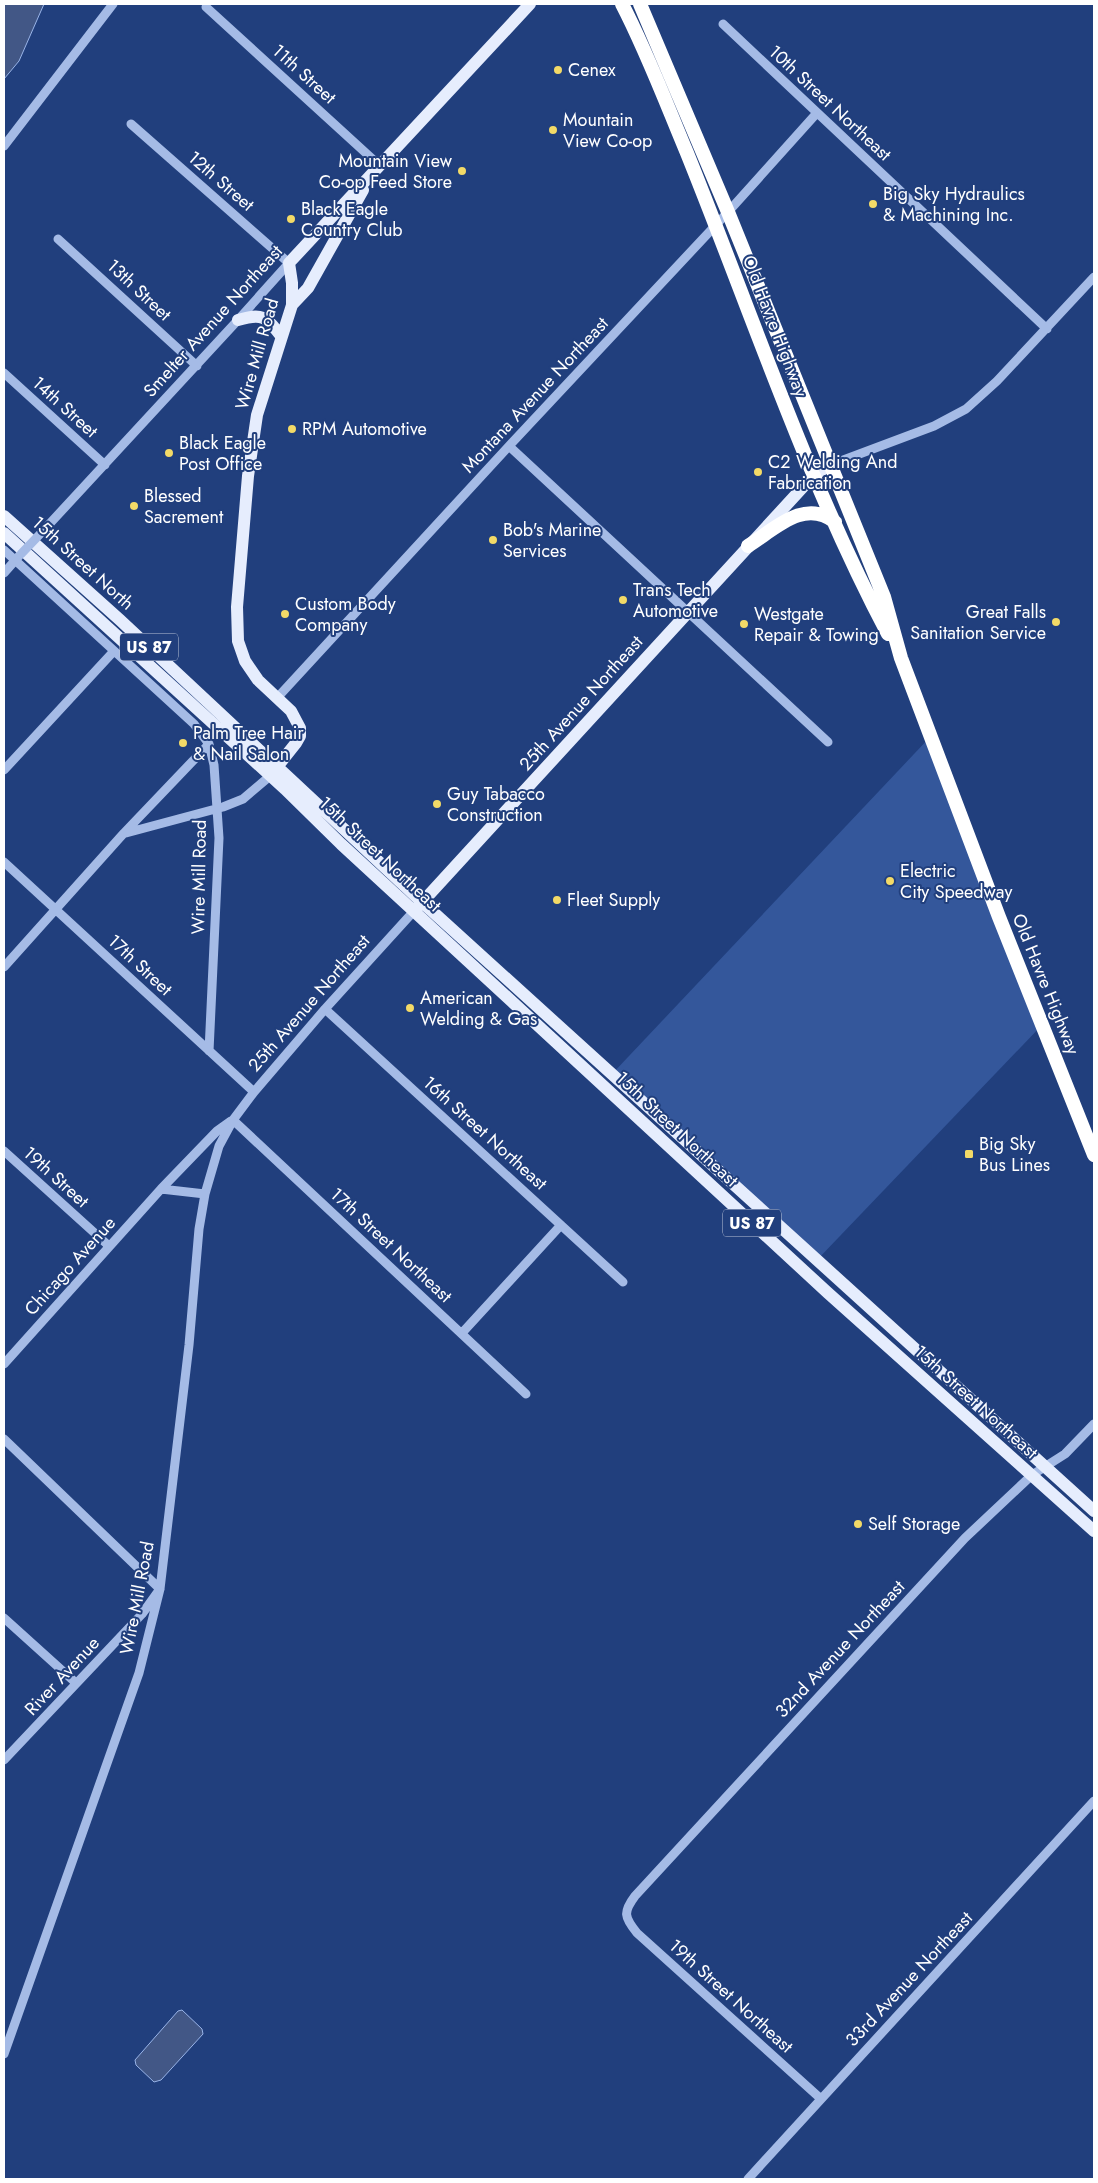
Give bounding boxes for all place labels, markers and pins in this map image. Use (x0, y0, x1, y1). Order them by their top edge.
place label: Cenex (568, 57, 616, 83)
marker: Cenex (552, 64, 564, 76)
place label: Mountain View Co-op (563, 107, 652, 154)
marker: Mountain View Co-op (547, 124, 559, 136)
place label: Mountain View Co-op Feed Store (319, 148, 453, 195)
marker: Mountain View Co-op Feed Store (456, 165, 468, 177)
place label: Big Sky Hydraulics & Machining Inc. (883, 181, 1025, 228)
place label: Black Eagle Country Club (301, 196, 403, 243)
marker: Big Sky Hydraulics & Machining Inc. (867, 198, 879, 210)
marker: Black Eagle Country Club (285, 213, 297, 225)
place label: RPM Automotive (302, 416, 427, 442)
marker: RPM Automotive (286, 423, 298, 435)
place label: Black Eagle Post Office (179, 430, 266, 477)
marker: Black Eagle Post Office (163, 447, 175, 459)
place label: C2 Welding And Fabrication (768, 449, 897, 496)
marker: C2 Welding And Fabrication (752, 466, 764, 478)
place label: Blessed Sacrement (144, 483, 224, 530)
marker: Blessed Sacrement (128, 500, 140, 512)
place label: Bob's Marine Services (503, 517, 601, 564)
marker: Bob's Marine Services (487, 534, 499, 546)
place label: Trans Tech Automotive (633, 577, 718, 624)
place label: Custom Body Company (295, 591, 396, 638)
marker: Trans Tech Automotive (617, 594, 629, 606)
place label: Great Falls Sanitation Service (910, 599, 1046, 646)
place label: Westgate Repair & Towing (754, 601, 879, 648)
marker: Custom Body Company (279, 608, 291, 620)
marker: Great Falls Sanitation Service (1050, 616, 1062, 628)
marker: Westgate Repair & Towing (738, 618, 750, 630)
place label: Palm Tree Hair & Nail Salon (193, 720, 305, 767)
marker: Palm Tree Hair & Nail Salon (177, 737, 189, 749)
place label: Guy Tabacco Construction (447, 781, 545, 828)
marker: Guy Tabacco Construction (431, 798, 443, 810)
place label: Electric City Speedway (900, 858, 1012, 905)
marker: Electric City Speedway (884, 875, 896, 887)
place label: Fleet Supply (567, 887, 660, 913)
marker: Fleet Supply (551, 894, 563, 906)
place label: American Welding & Gas (420, 985, 537, 1032)
marker: American Welding & Gas (404, 1002, 416, 1014)
place label: Big Sky Bus Lines (979, 1131, 1050, 1178)
marker: Big Sky Bus Lines (963, 1148, 975, 1160)
place label: Self Storage (868, 1511, 960, 1537)
marker: Self Storage (852, 1518, 864, 1530)

